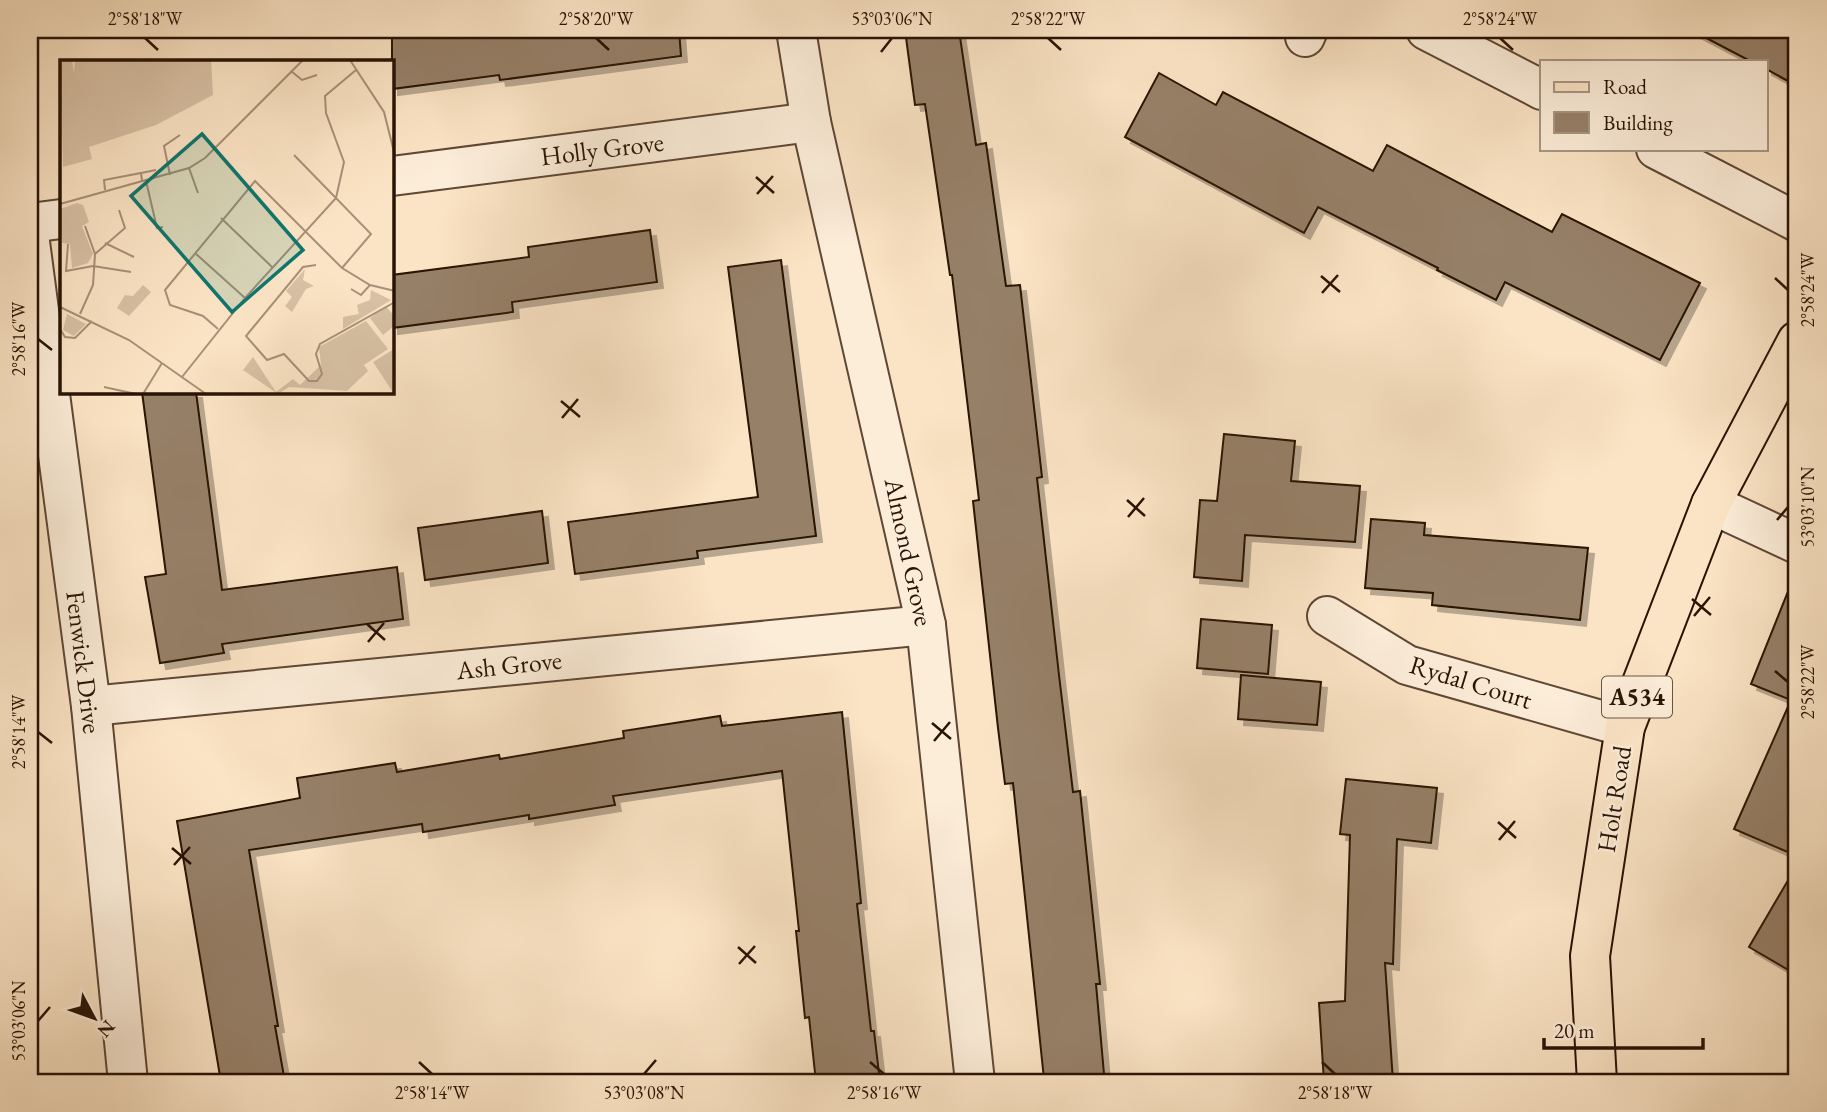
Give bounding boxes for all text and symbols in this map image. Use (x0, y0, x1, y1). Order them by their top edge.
text: 2°58'18"W (108, 7, 183, 30)
text: 2°58'20"W (559, 7, 634, 30)
text: 53°03'06"N (852, 7, 933, 30)
text: 2°58'22"W (1011, 7, 1086, 30)
text: 2°58'24"W (1463, 7, 1538, 30)
inset map (60, 60, 394, 394)
legend (1540, 60, 1768, 150)
text: Road (1603, 73, 1647, 100)
text: Building (1603, 109, 1673, 136)
street label: Holly Grove (539, 125, 665, 173)
text: 2°58'24"W (1796, 252, 1819, 327)
text: 2°58'16"W (7, 301, 30, 376)
text: 53°03'10"N (1796, 466, 1819, 547)
street label: Almond Grove (877, 474, 941, 629)
street label: Fenwick Drive (58, 589, 110, 735)
street label: Ash Grove (454, 643, 563, 688)
text: 2°58'22"W (1796, 644, 1819, 719)
street label: Rydal Court (1406, 647, 1536, 717)
road number: A534 (1602, 676, 1672, 718)
text: 2°58'14"W (7, 694, 30, 769)
street label: Holt Road (1589, 742, 1639, 855)
text: 53°03'06"N (7, 980, 30, 1061)
north arrow (60, 982, 130, 1052)
scale bar (1544, 1007, 1703, 1051)
text: N (92, 1015, 121, 1043)
text: 20 m (1554, 1017, 1595, 1044)
text: 2°58'14"W (395, 1081, 470, 1104)
text: 53°03'08"N (604, 1081, 685, 1104)
text: 2°58'16"W (847, 1081, 922, 1104)
text: 2°58'18"W (1298, 1081, 1373, 1104)

